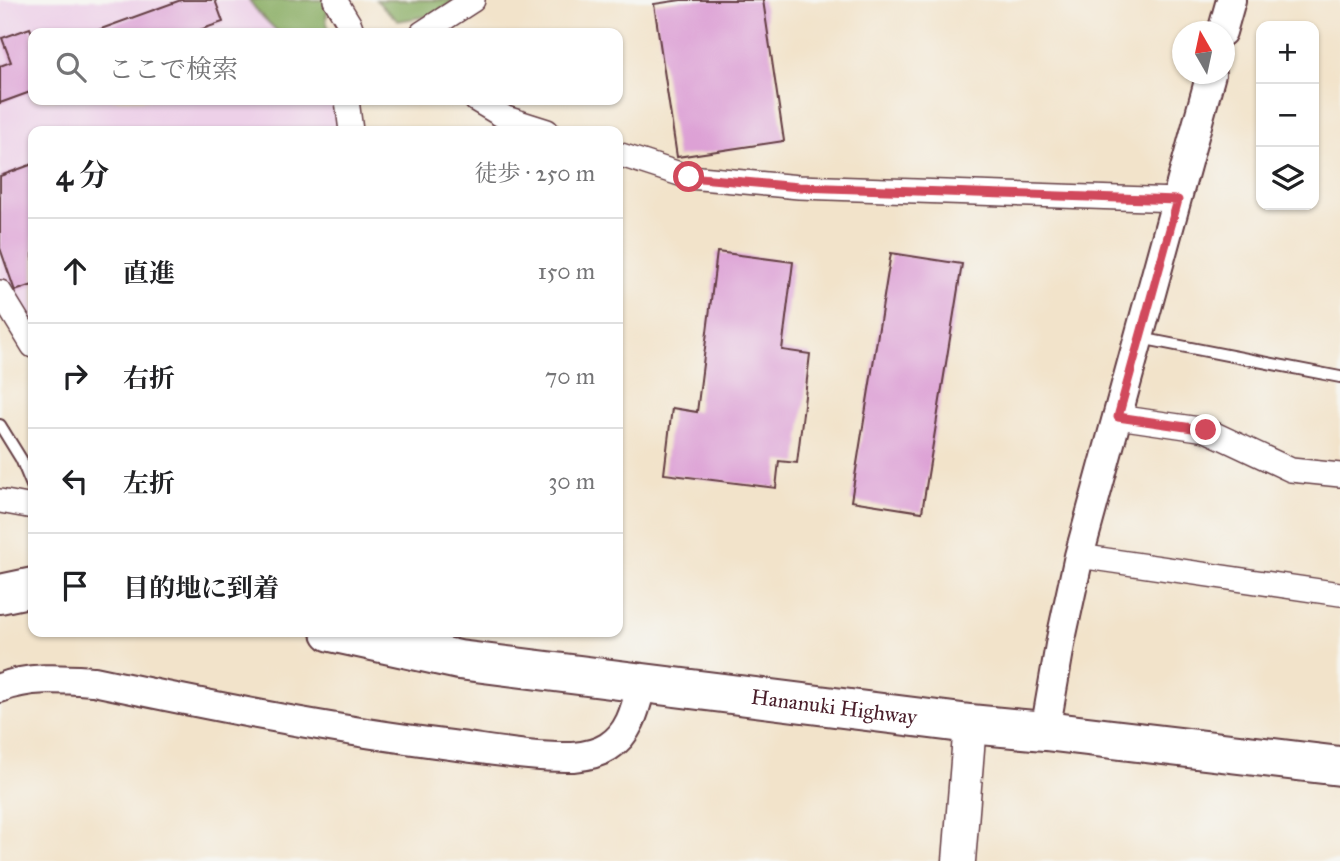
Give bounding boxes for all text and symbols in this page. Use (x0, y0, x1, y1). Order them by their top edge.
north arrow (1172, 21, 1235, 84)
map controls (1256, 21, 1319, 210)
button: + (1256, 21, 1319, 84)
search box (28, 28, 623, 105)
icon: search (52, 48, 90, 86)
text: ここで検索 (108, 53, 238, 85)
button: − (1256, 84, 1319, 147)
button: layers (1256, 147, 1319, 210)
text: 4 分 (56, 157, 109, 193)
text: 徒歩 · 250 m (475, 159, 595, 187)
route start (673, 161, 704, 192)
icon: ahead (56, 252, 94, 290)
text: 直進 (123, 257, 175, 289)
text: 150 m (538, 257, 595, 285)
icon: right (56, 357, 94, 395)
text: 右折 (123, 362, 175, 394)
text: 70 m (545, 362, 595, 390)
route end (1190, 414, 1221, 445)
icon: left (56, 462, 94, 500)
text: 左折 (123, 467, 175, 499)
text: 30 m (548, 467, 595, 495)
icon: arrive (56, 567, 94, 605)
text: 目的地に到着 (123, 572, 279, 604)
street label: Hananuki Highway (749, 684, 920, 730)

